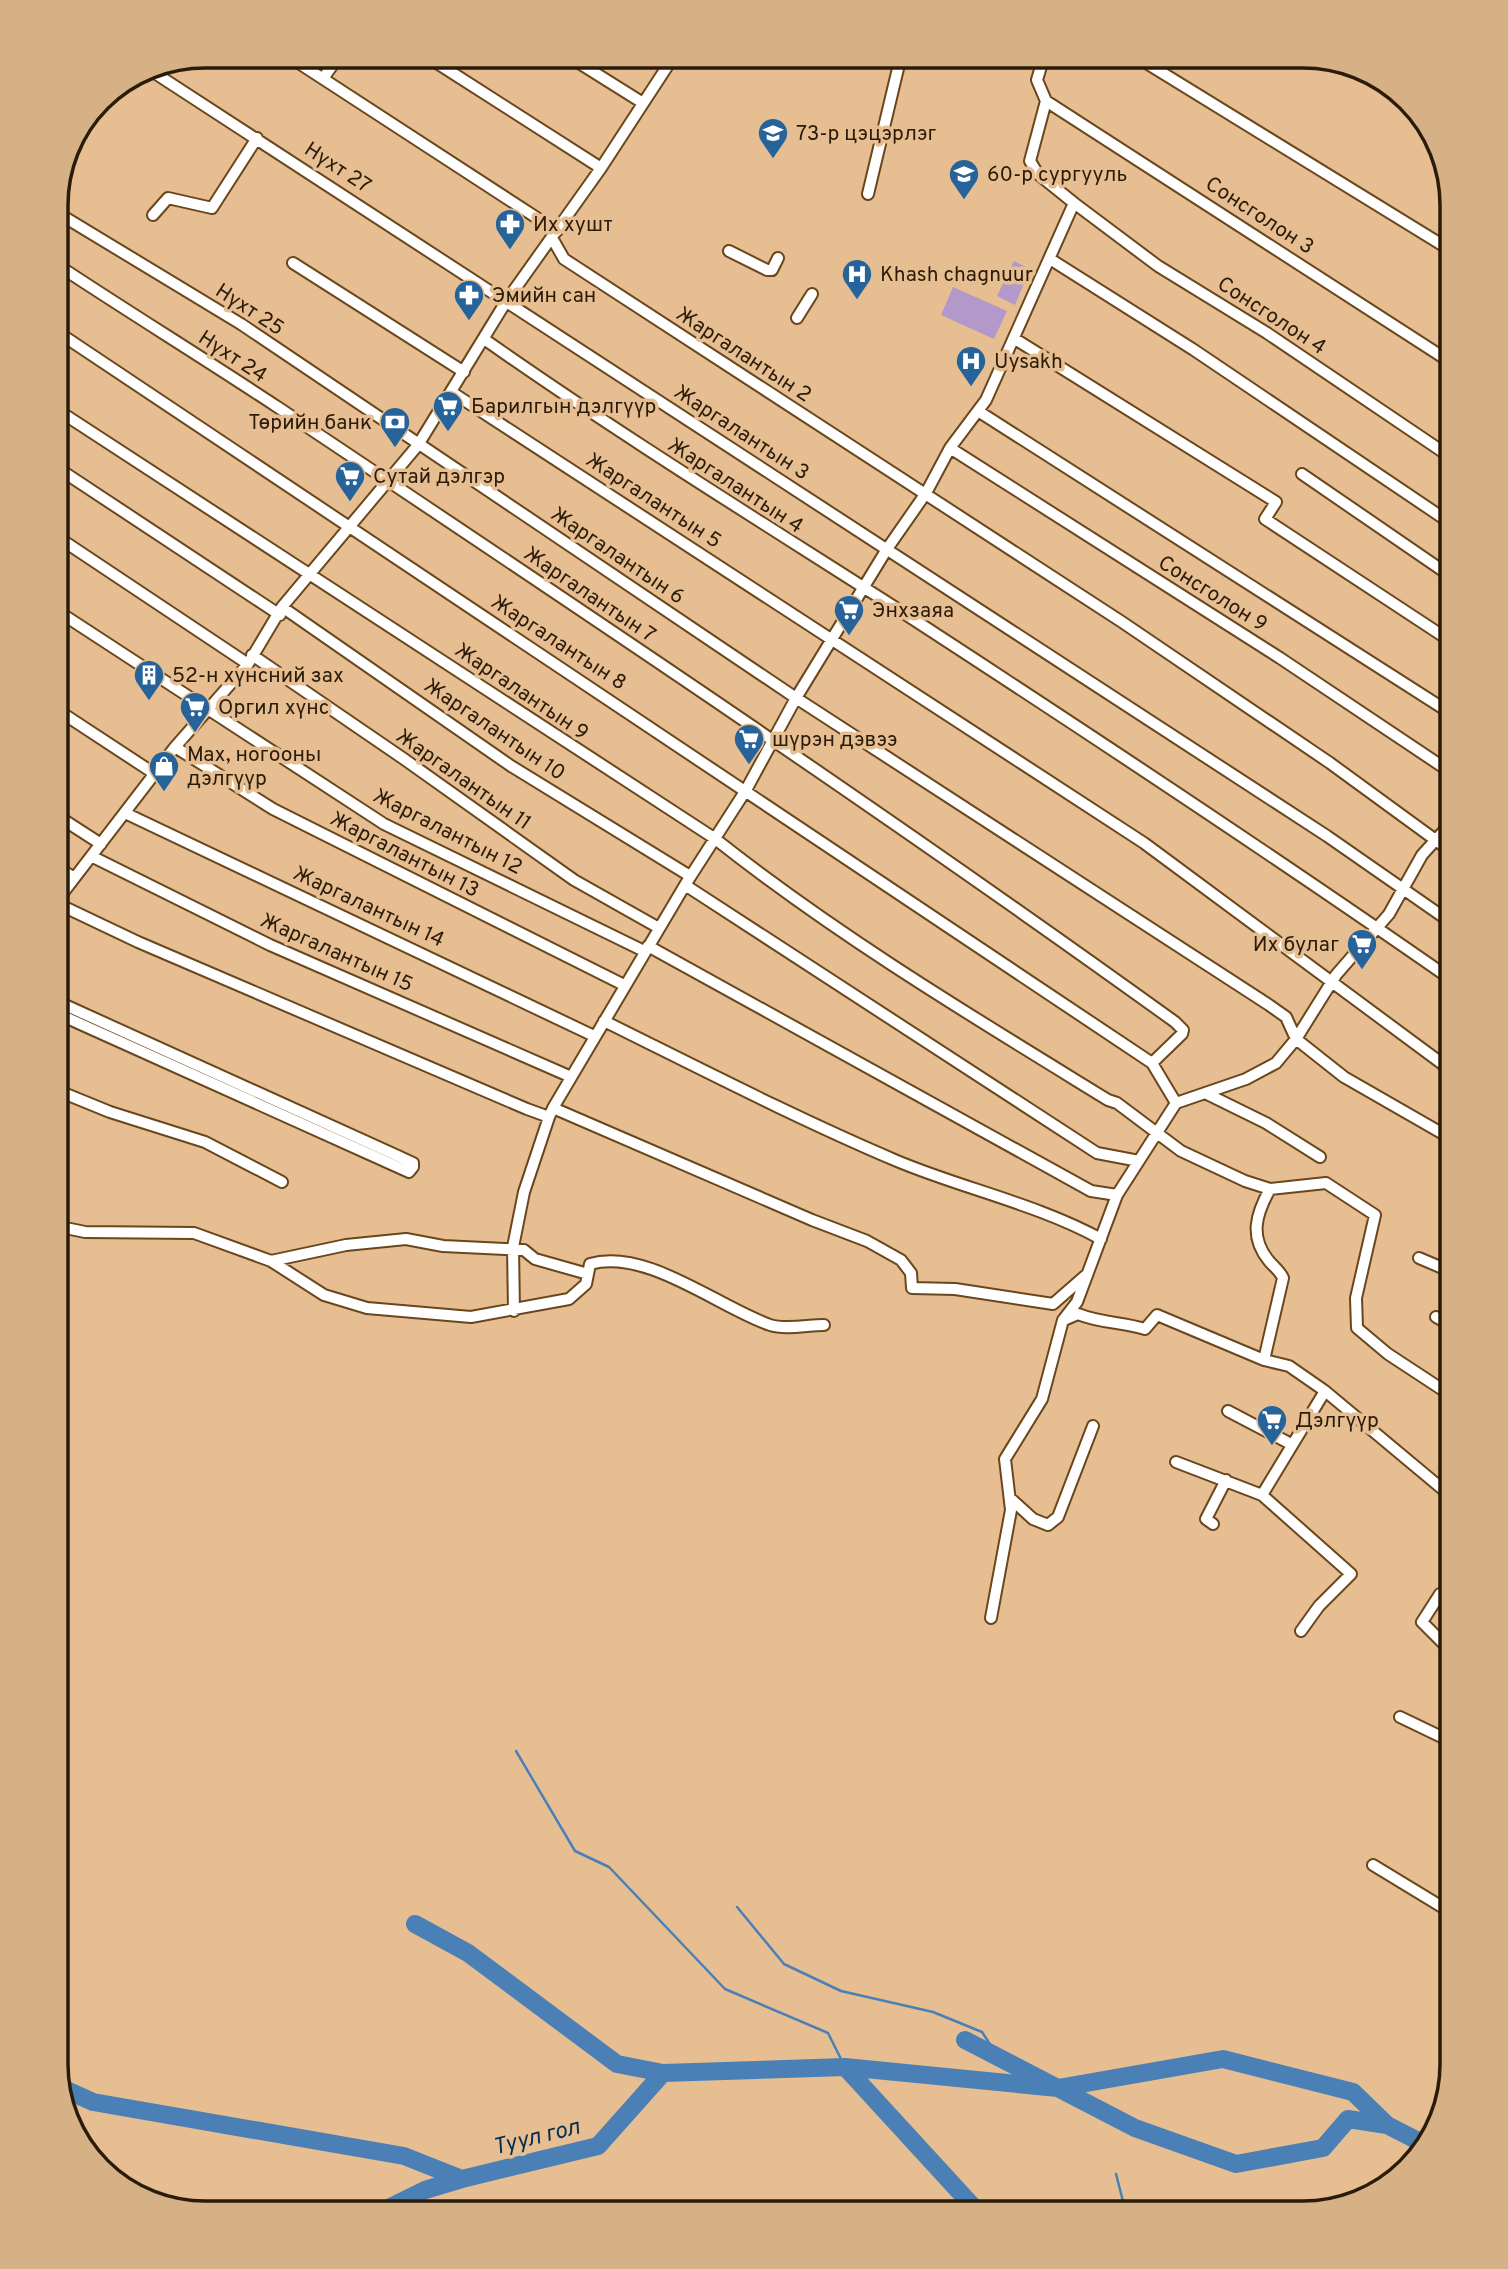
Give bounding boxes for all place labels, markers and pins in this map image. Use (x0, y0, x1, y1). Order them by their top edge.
school or university icon: 73-р цэцэрлэг (756, 116, 790, 160)
place label: 73-р цэцэрлэг (796, 121, 937, 148)
school or university icon: 60-р сургууль (947, 157, 981, 201)
place label: 60-р сургууль (987, 162, 1127, 189)
pharmacy icon: Их хушт (493, 207, 527, 251)
place label: Их хушт (533, 212, 613, 239)
hospital icon: Khash chagnuur (840, 257, 874, 301)
place label: Khash chagnuur (880, 262, 1033, 289)
pharmacy icon: Эмийн сан (452, 278, 486, 322)
place label: Эмийн сан (492, 283, 596, 310)
hospital icon: Uysakh (954, 344, 988, 388)
place label: Uysakh (994, 349, 1063, 376)
supermarket icon: Барилгын дэлгүүр (431, 389, 465, 433)
place label: Барилгын дэлгүүр (471, 394, 656, 421)
bank icon: Төрийн банк (378, 405, 412, 449)
place label: Төрийн банк (248, 410, 372, 437)
supermarket icon: Сутай дэлгэр (333, 459, 367, 503)
place label: Сутай дэлгэр (373, 464, 505, 491)
supermarket icon: Энхзаяа (832, 593, 866, 637)
place label: Энхзаяа (872, 598, 954, 625)
building icon: 52-н хүнсний зах (132, 658, 166, 702)
place label: 52-н хүнсний зах (172, 663, 344, 690)
supermarket icon: Оргил хүнс (178, 690, 212, 734)
place label: Оргил хүнс (218, 695, 329, 722)
supermarket icon: шүрэн дэвээ (732, 722, 766, 766)
place label: шүрэн дэвээ (772, 727, 897, 754)
place label: Мах, ногооны дэлгүүр (187, 742, 321, 793)
shop icon: Мах, ногооны дэлгүүр (147, 749, 181, 793)
supermarket icon: Их булаг (1345, 927, 1379, 971)
place label: Их булаг (1253, 932, 1339, 959)
supermarket icon: Дэлгүүр (1255, 1403, 1289, 1447)
place label: Дэлгүүр (1295, 1408, 1379, 1435)

